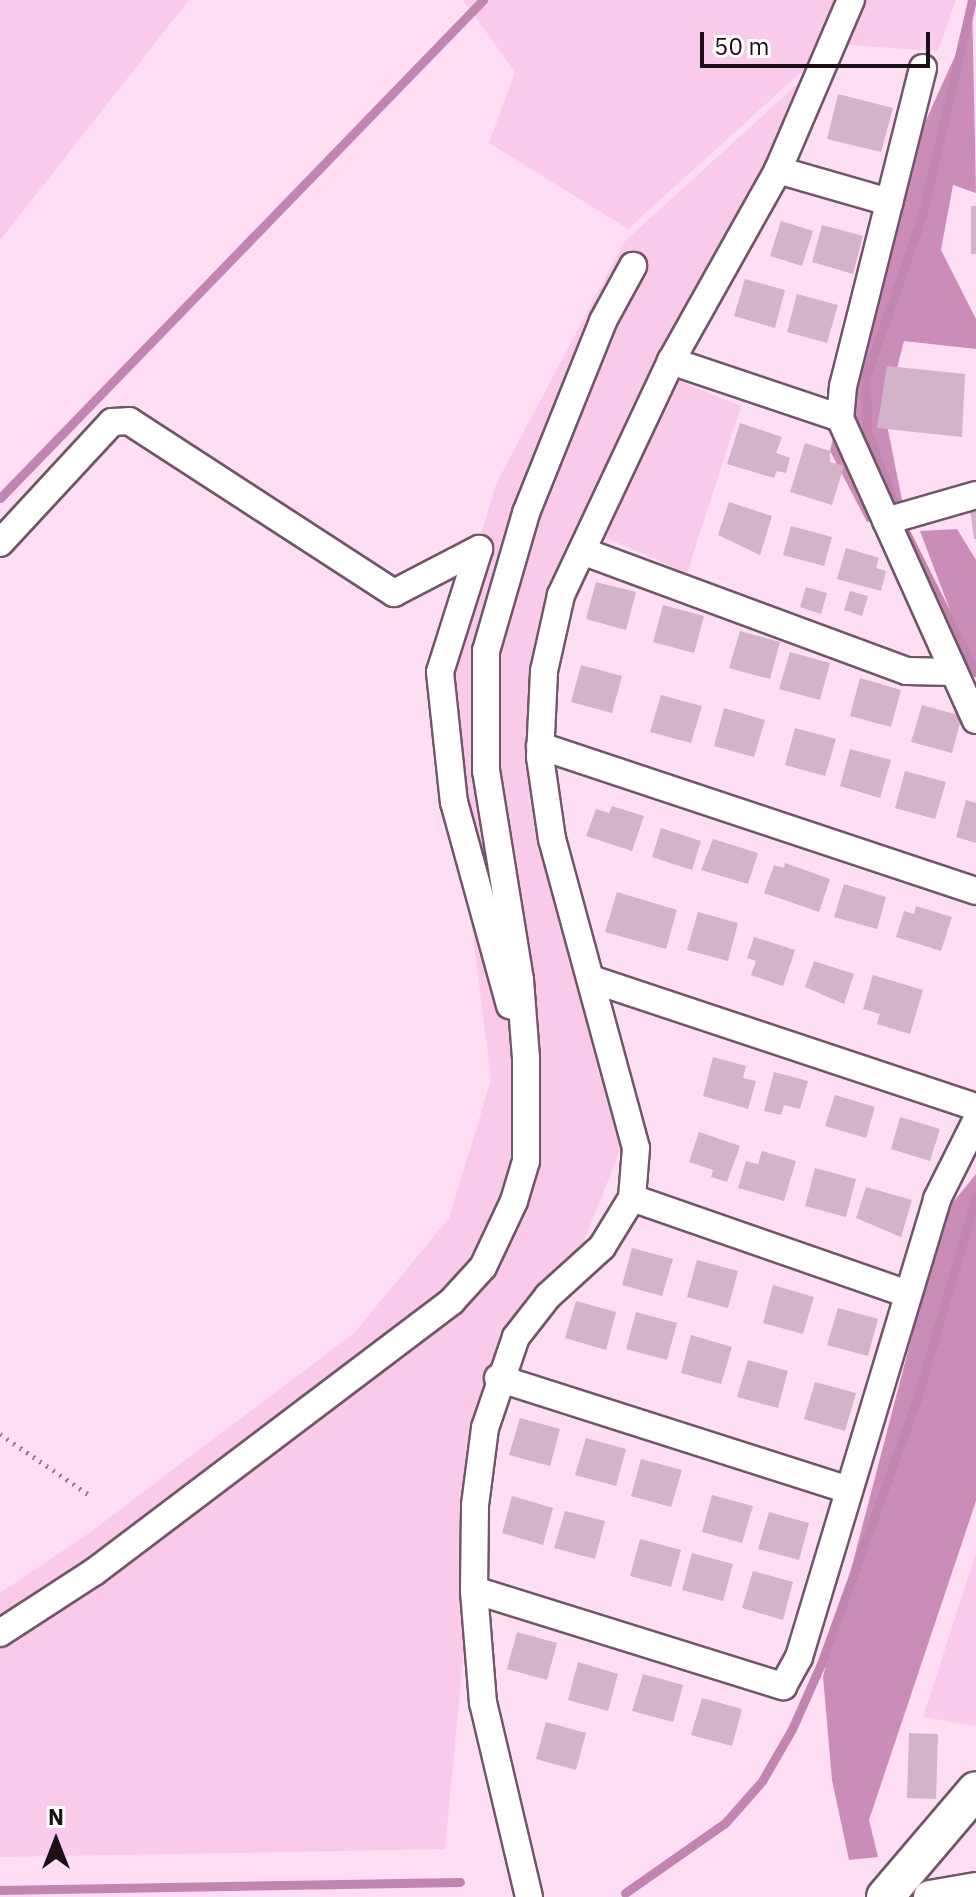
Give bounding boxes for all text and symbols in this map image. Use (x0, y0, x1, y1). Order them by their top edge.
scale bar (704, 16, 934, 66)
text: 50 m (714, 30, 769, 62)
north arrow (16, 1801, 96, 1881)
text: N (48, 1802, 64, 1831)

